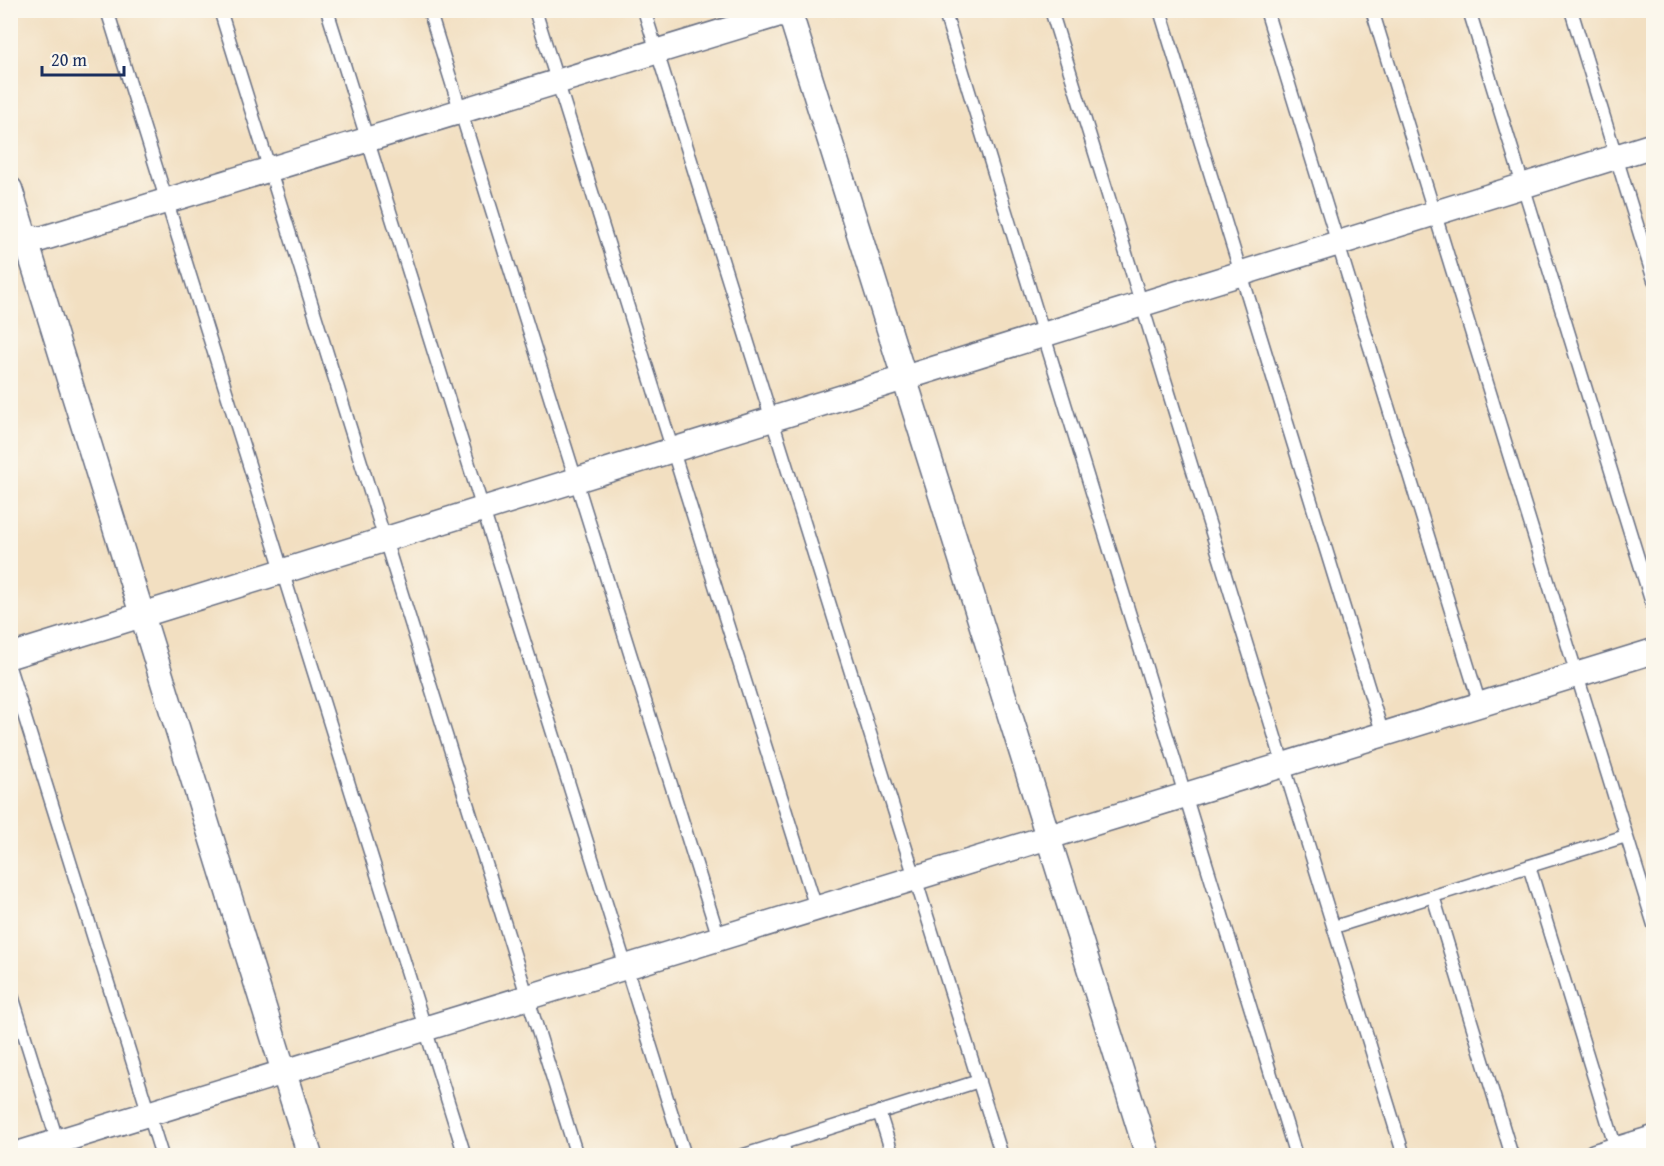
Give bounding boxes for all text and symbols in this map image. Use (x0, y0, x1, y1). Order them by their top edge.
scale bar (42, 39, 124, 77)
text: 20 m (51, 46, 87, 73)

